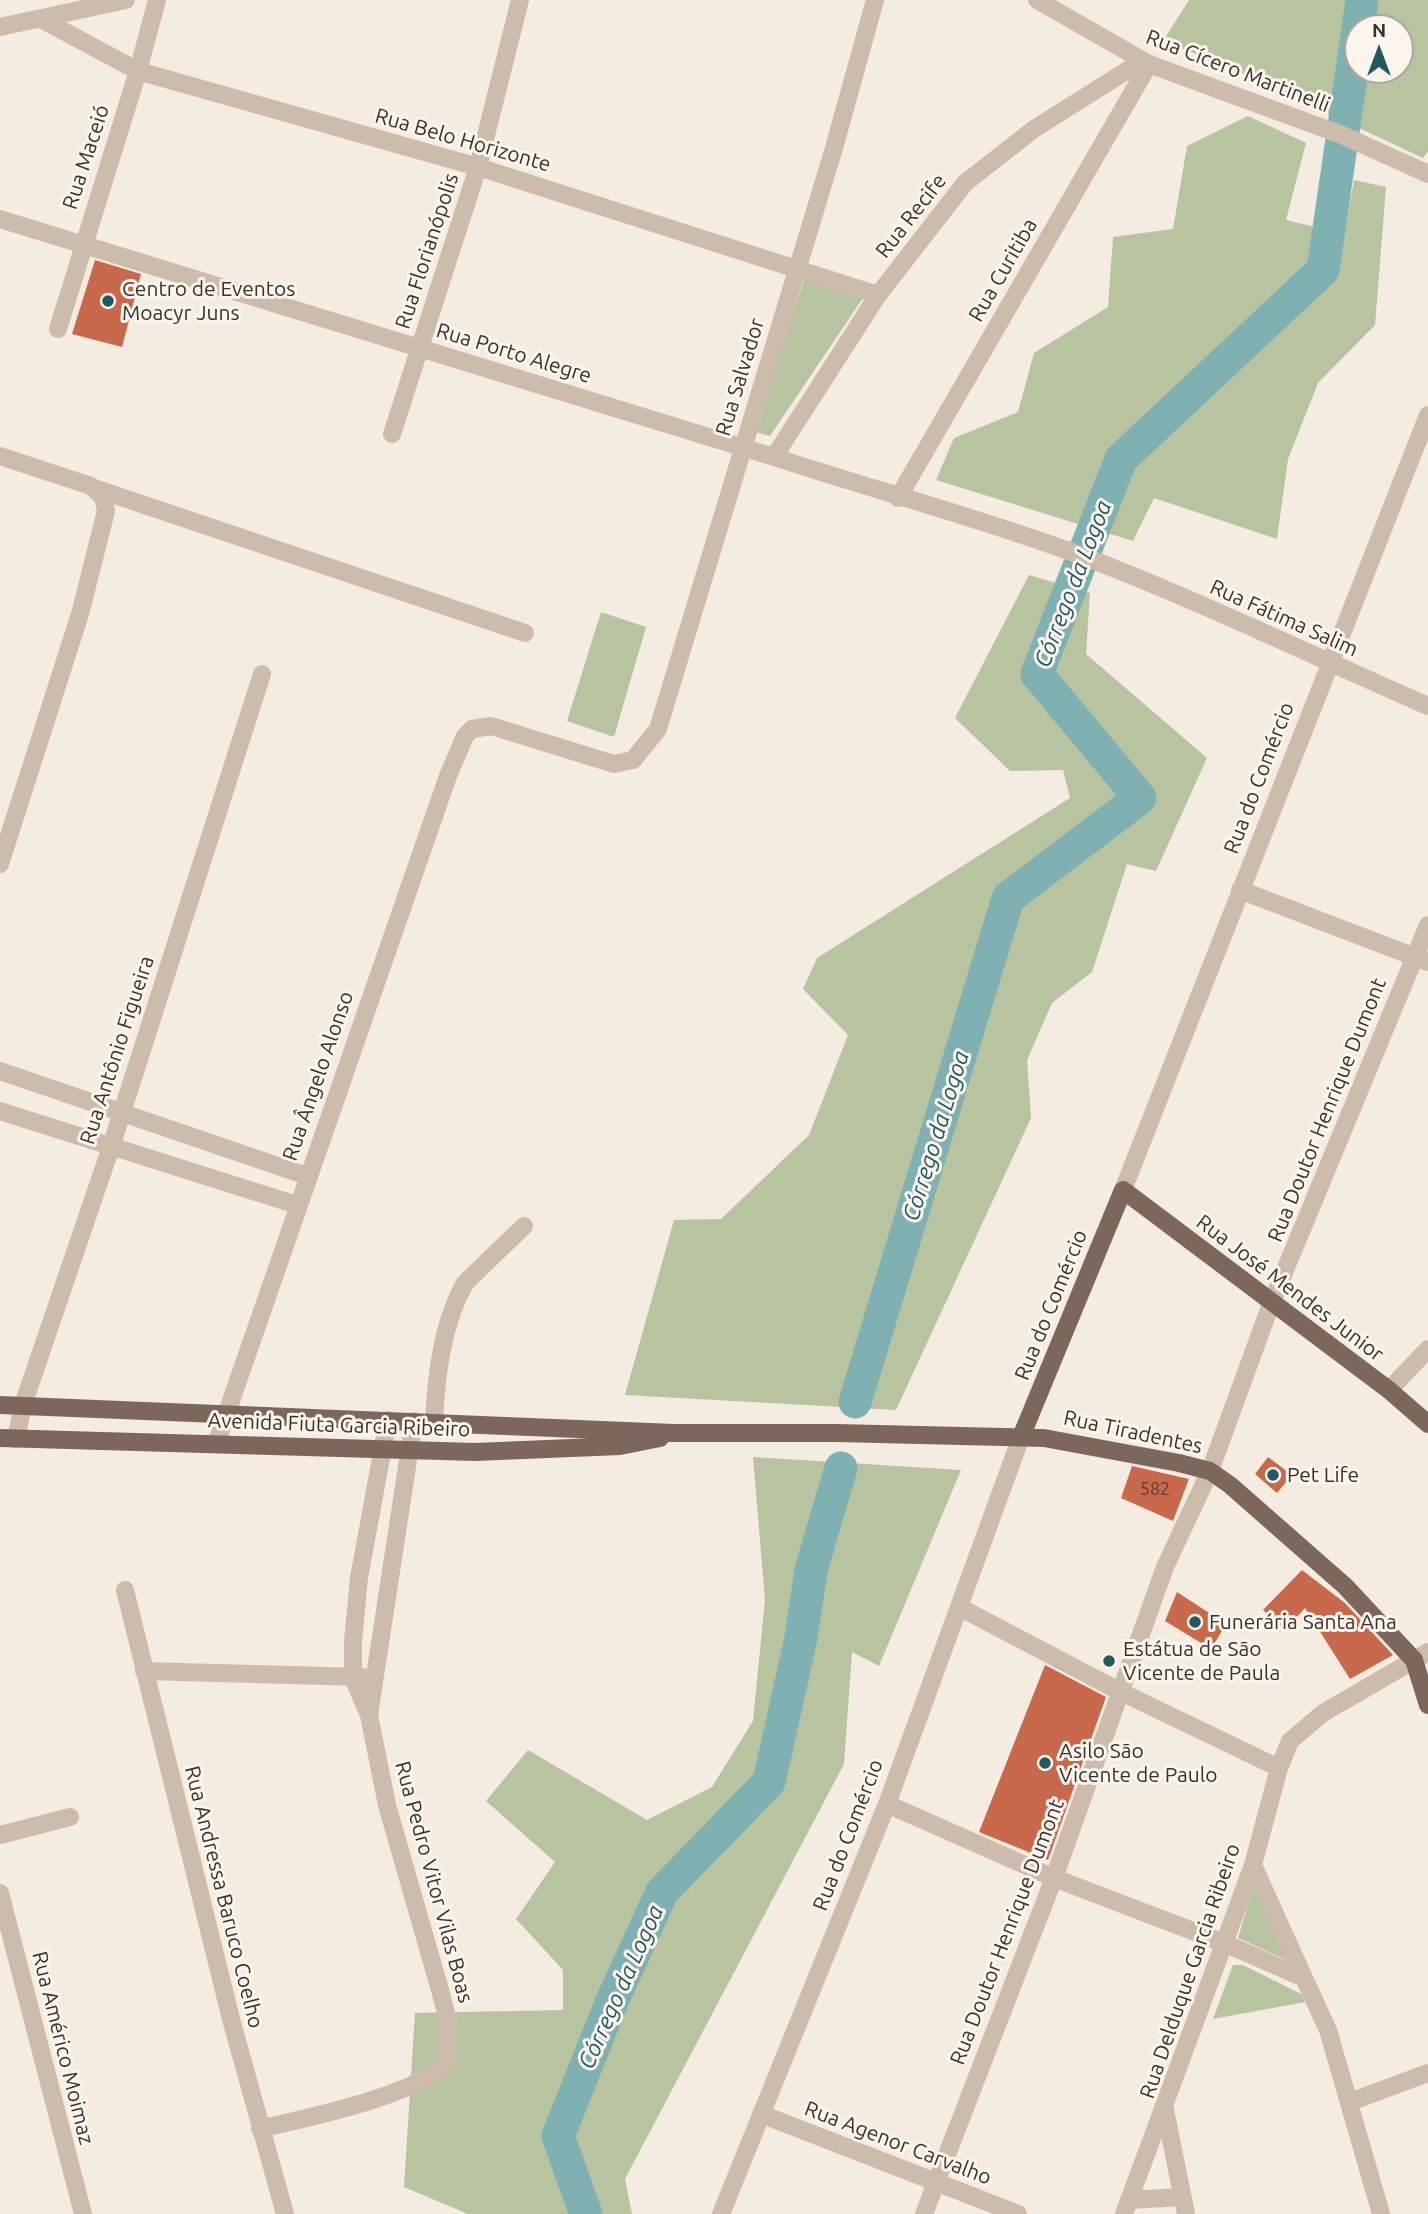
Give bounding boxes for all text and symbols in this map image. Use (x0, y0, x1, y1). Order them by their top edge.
north arrow (1344, 14, 1414, 84)
text: N (1372, 19, 1386, 41)
street label: Rua Cícero Martinelli (1142, 24, 1334, 118)
street label: Rua Maceió (57, 102, 115, 212)
street label: Rua Belo Horizonte (372, 103, 554, 177)
street label: Rua Recife (870, 169, 952, 263)
street label: Rua Florianópolis (390, 170, 464, 332)
street label: Rua Curitiba (963, 214, 1043, 326)
place label: Centro de Eventos Moacyr Juns (122, 276, 295, 326)
marker: Centro de Eventos Moacyr Juns (100, 293, 116, 309)
street label: Rua Salvador (710, 315, 770, 439)
street label: Rua Porto Alegre (433, 317, 595, 389)
water label: Córrego da Logoa (1029, 497, 1117, 671)
street label: Rua Fátima Salim (1206, 574, 1362, 662)
street label: Rua do Comércio (1219, 699, 1299, 857)
street label: Rua Antônio Figueira (75, 953, 159, 1147)
street label: Rua Doutor Henrique Dumont (1262, 974, 1392, 1246)
street label: Rua Ângelo Alonso (277, 988, 359, 1164)
water label: Córrego da Logoa (897, 1048, 975, 1224)
street label: Rua José Mendes Junior (1191, 1209, 1389, 1367)
street label: Rua do Comércio (1009, 1226, 1093, 1384)
street label: Rua Tiradentes (1061, 1405, 1205, 1459)
street label: Avenida Fiuta Garcia Ribeiro (207, 1408, 471, 1442)
place label: Pet Life (1287, 1462, 1359, 1488)
marker: Pet Life (1265, 1467, 1281, 1483)
house number: 582 (1140, 1478, 1170, 1500)
place label: Funerária Santa Ana (1209, 1609, 1397, 1635)
marker: Funerária Santa Ana (1187, 1614, 1203, 1630)
place label: Estátua de São Vicente de Paula (1123, 1636, 1280, 1686)
marker: Estátua de São Vicente de Paula (1101, 1653, 1117, 1669)
place label: Asilo São Vicente de Paulo (1059, 1738, 1218, 1788)
marker: Asilo São Vicente de Paulo (1037, 1755, 1053, 1771)
street label: Rua do Comércio (808, 1756, 888, 1914)
street label: Rua Pedro Vitor Vilas Boas (390, 1758, 478, 2006)
street label: Rua Andressa Baruco Coelho (179, 1763, 269, 2031)
street label: Rua Doutor Henrique Dumont (945, 1796, 1069, 2068)
street label: Rua Delduque Garcia Ribeiro (1134, 1840, 1246, 2102)
water label: Córrego da Logoa (573, 1901, 669, 2073)
street label: Rua Américo Moimaz (27, 1949, 99, 2147)
street label: Rua Agenor Carvalho (801, 2096, 995, 2190)

